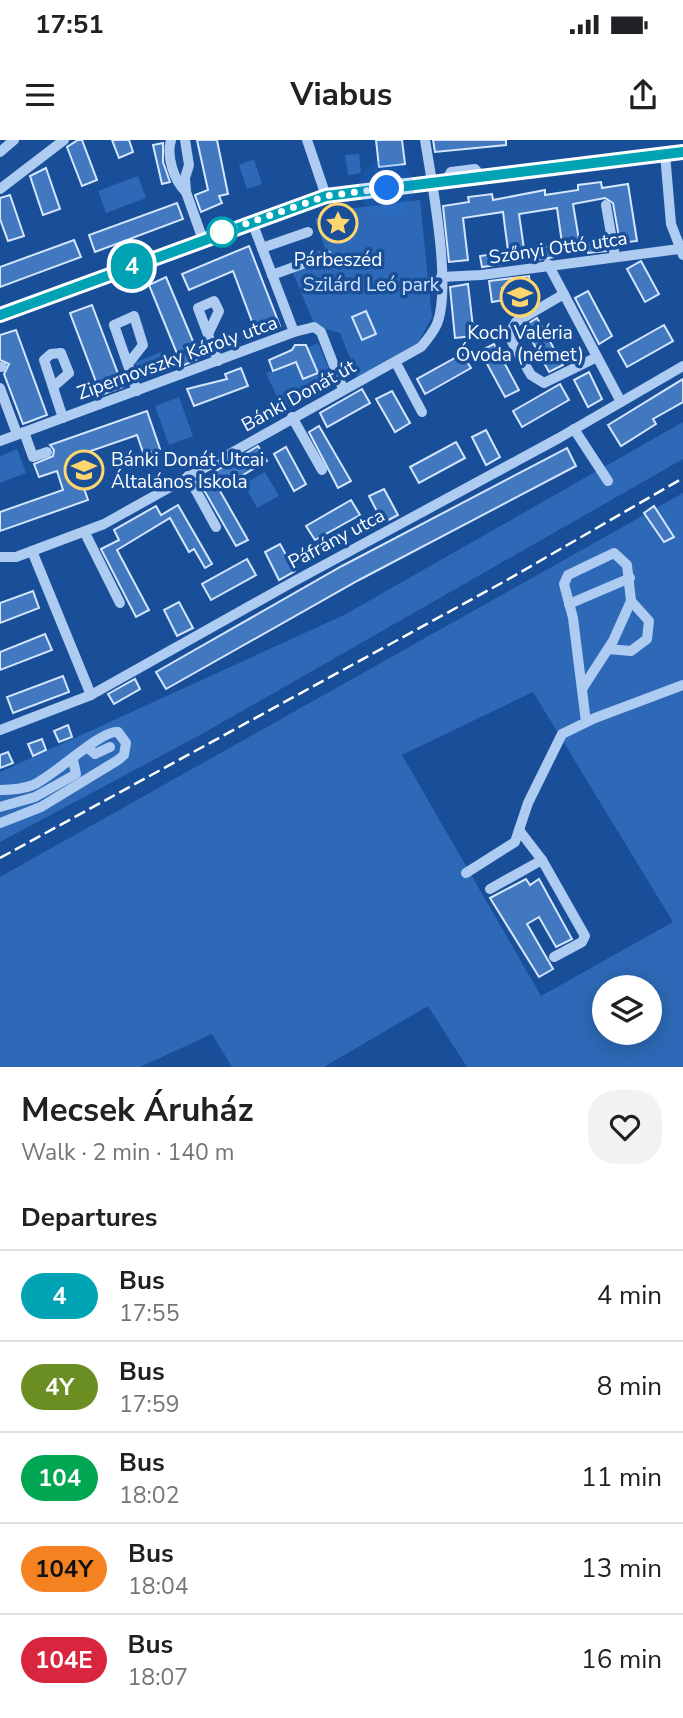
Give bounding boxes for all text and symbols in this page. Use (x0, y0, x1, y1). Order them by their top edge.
text: 17:51 (35, 7, 104, 42)
text: Viabus (291, 73, 392, 116)
icon: menu (21, 76, 59, 114)
icon: share (624, 76, 662, 114)
your location (369, 170, 404, 205)
place icon: Párbeszéd (317, 202, 359, 244)
unlabelled marker (207, 217, 237, 247)
street label: Szőnyi Ottó utca (487, 225, 629, 271)
line badge: 4 (109, 243, 155, 289)
place label: Párbeszéd (294, 247, 382, 273)
text: 4 (125, 250, 139, 282)
park label: Szilárd Leó park (303, 272, 440, 298)
school or university icon: Koch Valéria Óvoda (német) (499, 276, 541, 318)
street label: Zipernovszky Károly utca (74, 310, 281, 406)
place label: Koch Valéria Óvoda (német) (456, 320, 584, 368)
street label: Bánki Donát út (237, 354, 361, 438)
place label: Bánki Donát Utcai Általános Iskola (111, 447, 264, 495)
school or university icon: Bánki Donát Utcai Általános Iskola (63, 449, 105, 491)
street label: Páfrány utca (284, 502, 389, 575)
map controls (592, 975, 662, 1045)
button: layers (592, 975, 662, 1045)
text: Mecsek Áruház (21, 1088, 253, 1133)
button: heart (588, 1090, 662, 1164)
text: Walk · 2 min · 140 m (21, 1137, 234, 1168)
text: Departures (21, 1200, 157, 1235)
text: Bus (119, 1263, 165, 1298)
text: 4 min (597, 1278, 662, 1313)
text: 4 (52, 1280, 67, 1312)
text: 17:55 (119, 1298, 179, 1329)
text: Bus (119, 1354, 165, 1389)
text: 8 min (597, 1369, 662, 1404)
text: 4Y (45, 1371, 74, 1403)
text: 17:59 (119, 1389, 179, 1420)
text: Bus (119, 1445, 165, 1480)
text: 11 min (581, 1460, 662, 1495)
text: 104 (38, 1462, 81, 1494)
text: 18:02 (119, 1480, 179, 1511)
text: Bus (128, 1536, 174, 1571)
text: 13 min (581, 1551, 662, 1586)
text: 104Y (35, 1553, 93, 1585)
text: 18:04 (128, 1571, 189, 1602)
text: Bus (128, 1627, 173, 1662)
text: 16 min (581, 1642, 662, 1677)
text: 104E (35, 1644, 93, 1676)
text: 18:07 (128, 1662, 188, 1693)

